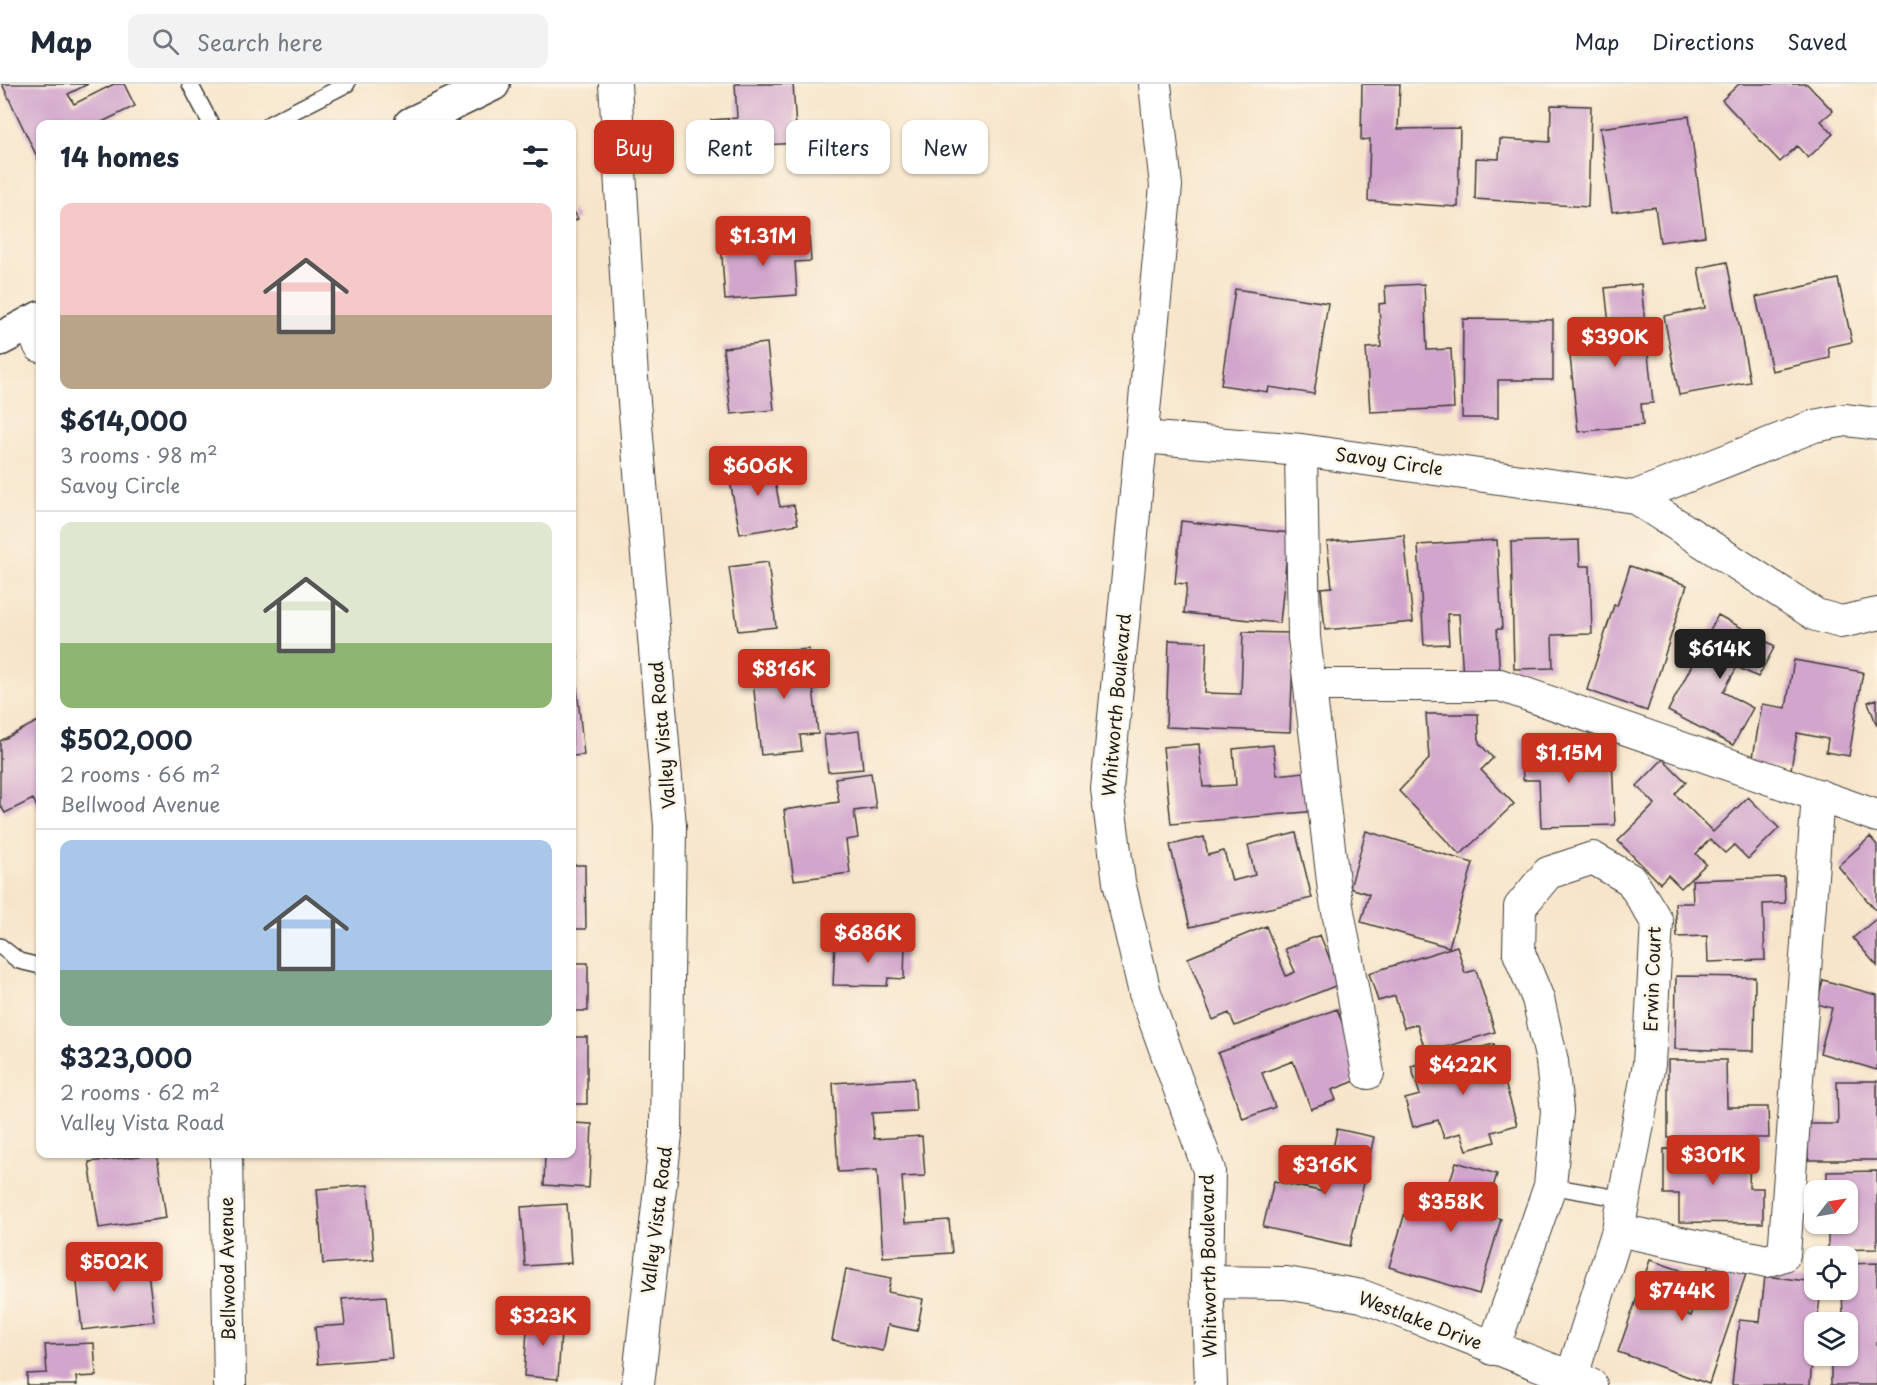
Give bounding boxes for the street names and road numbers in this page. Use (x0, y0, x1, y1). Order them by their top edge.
street label: Savoy Circle (1334, 440, 1445, 481)
street label: Whitworth Boulevard (1094, 612, 1137, 798)
street label: Valley Vista Road (642, 660, 681, 810)
street label: Erwin Court (1636, 926, 1667, 1032)
street label: Valley Vista Road (633, 1145, 678, 1295)
street label: Whitworth Boulevard (1192, 1174, 1223, 1358)
street label: Bellwood Avenue (212, 1196, 241, 1341)
street label: Westlake Drive (1355, 1284, 1487, 1356)

